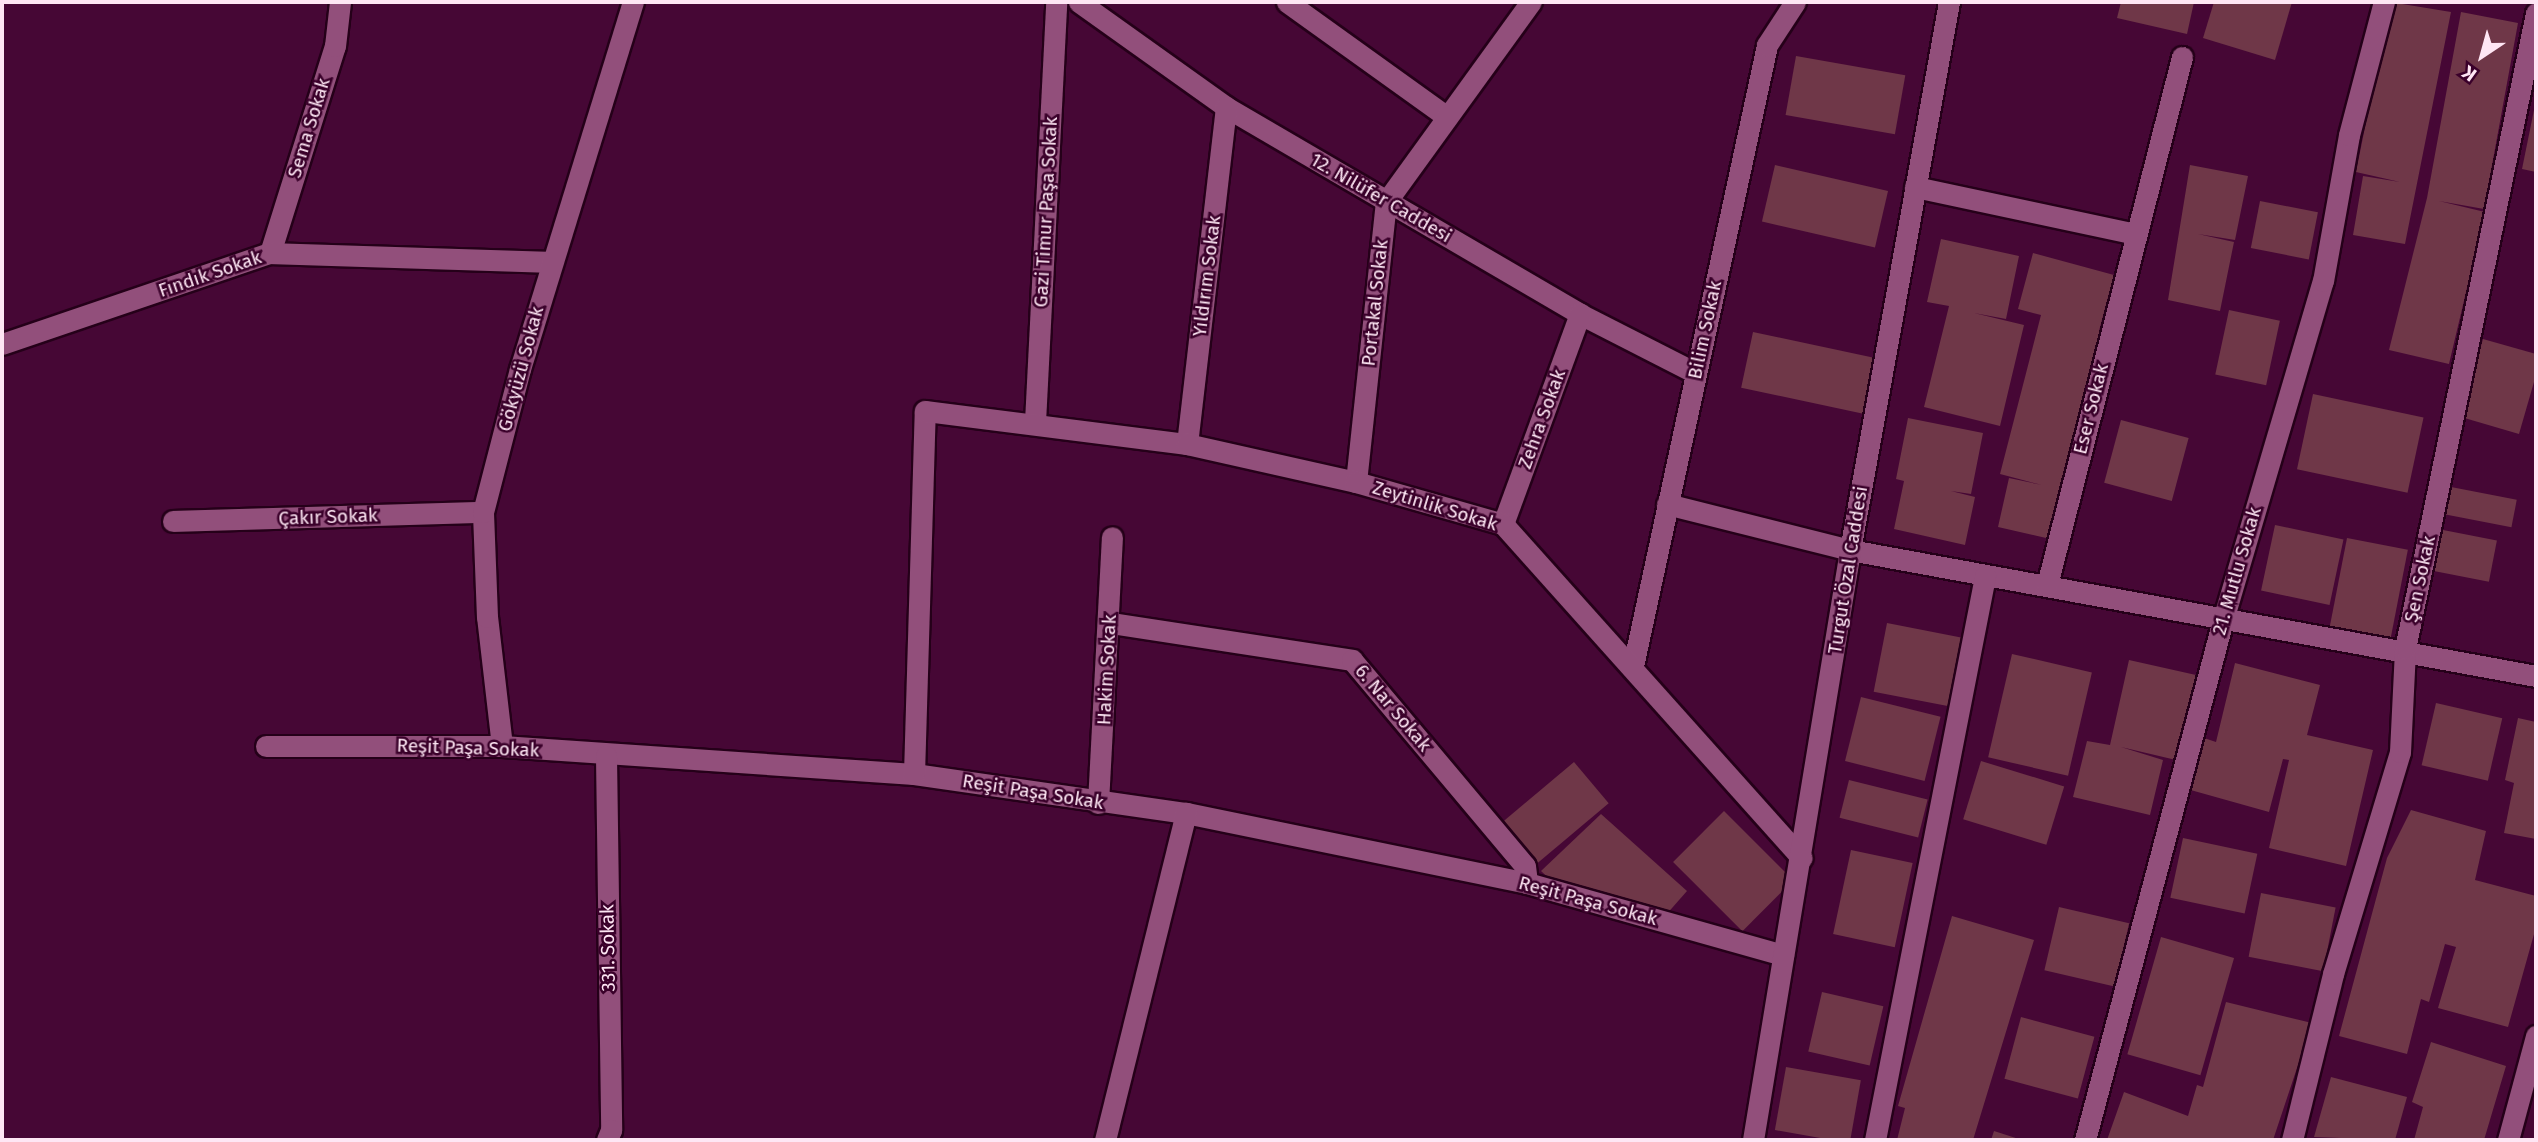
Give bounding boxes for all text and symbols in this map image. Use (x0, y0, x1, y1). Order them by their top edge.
north arrow (2447, 21, 2517, 91)
text: K (2458, 61, 2481, 86)
street label: Sema Sokak (283, 75, 335, 181)
street label: Gazi Timur Paşa Sokak (1030, 116, 1062, 308)
street label: 12. Nilüfer Caddesi (1306, 148, 1456, 248)
street label: Yıldırım Sokak (1188, 214, 1226, 338)
street label: Portakal Sokak (1357, 239, 1393, 367)
street label: Fındık Sokak (155, 246, 265, 302)
street label: Bilim Sokak (1683, 279, 1727, 381)
street label: Gökyüzü Sokak (493, 304, 549, 434)
street label: Eser Sokak (2069, 361, 2113, 457)
street label: Zehra Sokak (1514, 366, 1570, 472)
street label: Zeytinlik Sokak (1370, 476, 1500, 536)
street label: Turgut Özal Caddesi (1823, 484, 1873, 656)
street label: Çakır Sokak (278, 504, 378, 530)
street label: 21. Mutlu Sokak (2208, 504, 2266, 638)
street label: Şen Sokak (2400, 534, 2440, 624)
street label: Hakim Sokak (1093, 614, 1121, 726)
street label: 6. Nar Sokak (1350, 660, 1436, 756)
street label: Reşit Paşa Sokak (396, 734, 540, 762)
street label: Reşit Paşa Sokak (961, 770, 1105, 814)
street label: Reşit Paşa Sokak (1516, 872, 1660, 930)
street label: 331. Sokak (596, 904, 620, 992)

